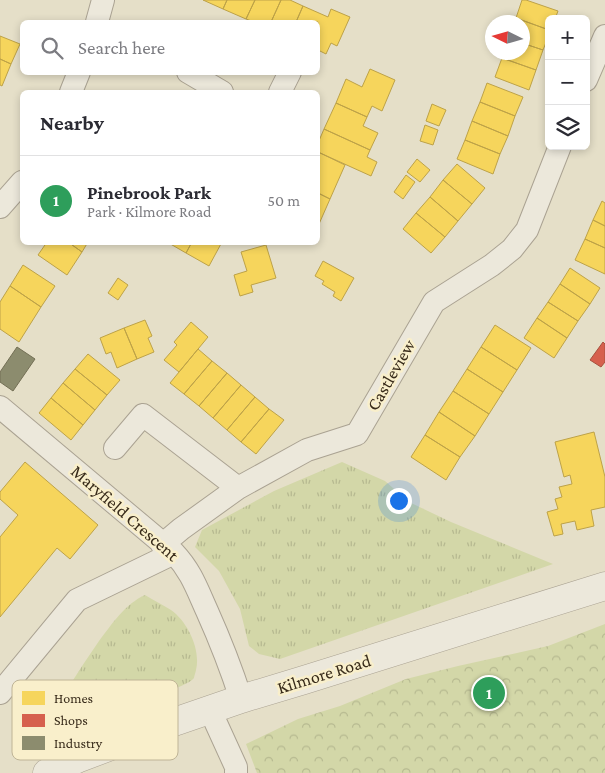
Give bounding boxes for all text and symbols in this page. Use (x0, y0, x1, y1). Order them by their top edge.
north arrow (485, 15, 530, 60)
map controls (545, 15, 590, 150)
button: + (545, 15, 590, 60)
search box (20, 20, 320, 75)
icon: search (38, 34, 66, 62)
text: Search here (78, 37, 165, 58)
button: − (545, 60, 590, 105)
button: layers (545, 105, 590, 150)
text: Nearby (40, 111, 104, 135)
text: Pinebrook Park (87, 182, 211, 203)
text: 1 (53, 192, 59, 209)
text: 50 m (268, 192, 300, 209)
text: Park · Kilmore Road (87, 203, 211, 220)
street label: Castleview (363, 335, 420, 414)
street label: Maryfield Crescent (67, 461, 184, 566)
your location (386, 488, 412, 514)
street label: Kilmore Road (275, 650, 374, 698)
pin: 1 (473, 674, 505, 712)
legend (12, 680, 178, 760)
text: Homes (54, 690, 93, 706)
text: Shops (54, 712, 88, 728)
text: Industry (54, 735, 103, 751)

